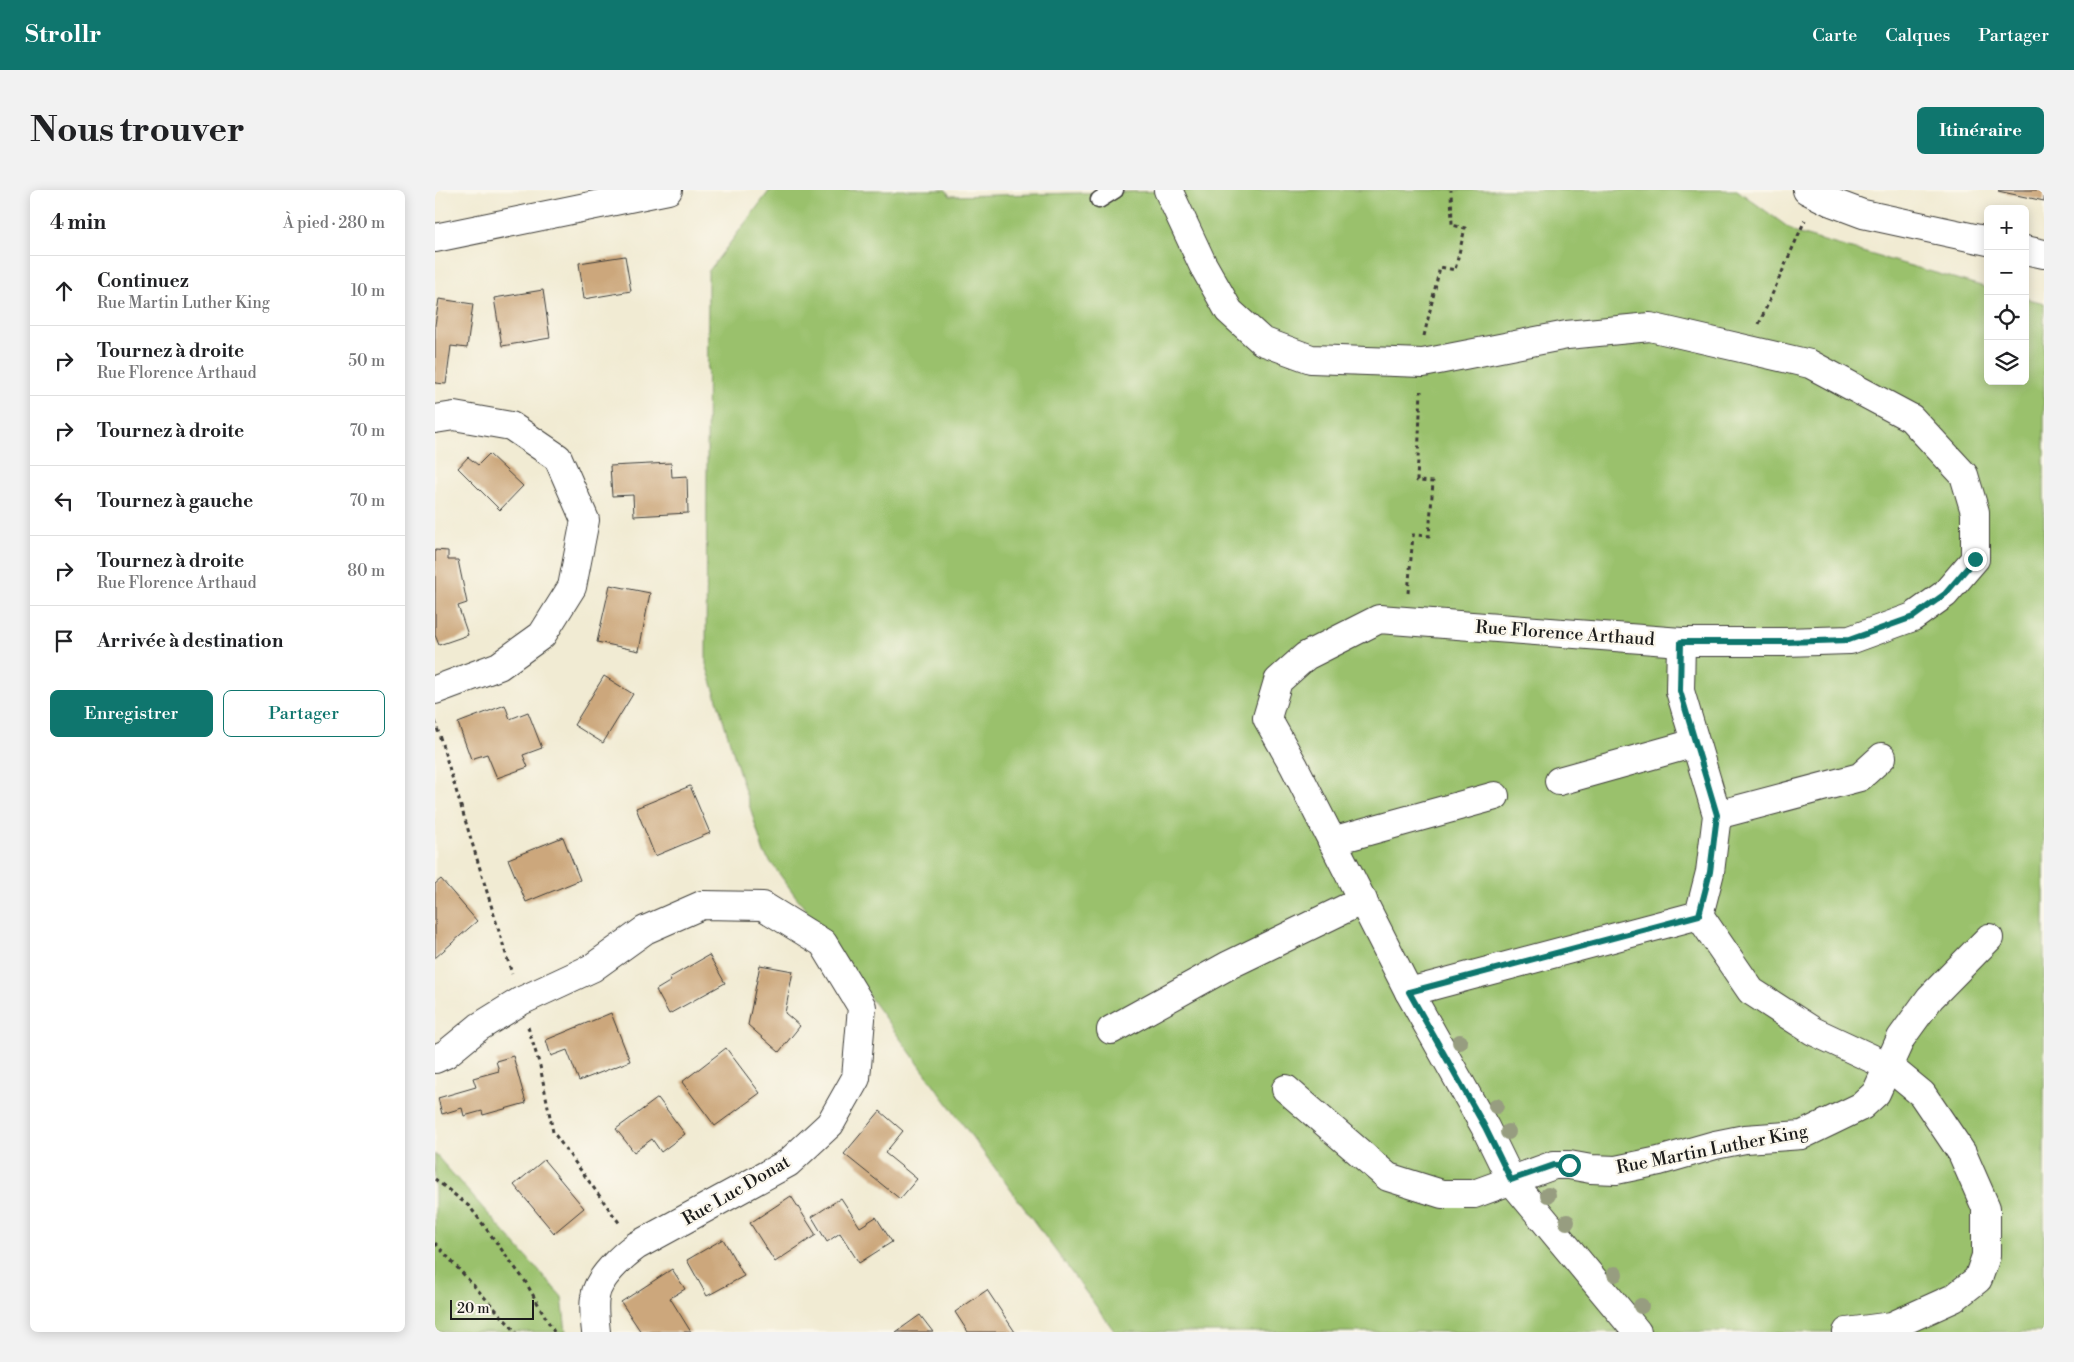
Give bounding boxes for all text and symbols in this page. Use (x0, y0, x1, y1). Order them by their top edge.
text: Strollr (25, 20, 101, 50)
text: Carte (1812, 24, 1857, 47)
text: Calques (1885, 24, 1950, 47)
text: Partager (1978, 24, 2049, 47)
button: Itinéraire (1917, 107, 2044, 154)
text: Nous trouver (30, 109, 245, 152)
map controls (1984, 205, 2029, 385)
button: + (1984, 205, 2029, 250)
text: 4 min (50, 210, 106, 236)
text: À pied · 280 m (283, 213, 385, 233)
button: − (1984, 250, 2029, 295)
text: Continuez (97, 269, 189, 293)
icon: ahead (50, 277, 78, 305)
text: 10 m (351, 281, 385, 301)
text: Rue Martin Luther King (97, 293, 270, 313)
button: locate (1984, 295, 2029, 340)
text: Tournez à droite (97, 339, 244, 363)
button: layers (1984, 340, 2029, 385)
icon: right (50, 347, 78, 375)
text: 50 m (348, 351, 385, 371)
text: Rue Florence Arthaud (97, 363, 257, 383)
icon: right (50, 417, 78, 445)
text: Tournez à droite (97, 419, 244, 443)
text: 70 m (349, 421, 385, 441)
icon: left (50, 487, 78, 515)
text: Tournez à gauche (97, 489, 253, 513)
text: 70 m (349, 491, 385, 511)
route end (1964, 548, 1987, 571)
text: Tournez à droite (97, 549, 244, 573)
icon: right (50, 557, 78, 585)
text: 80 m (347, 561, 385, 581)
text: Rue Florence Arthaud (97, 573, 257, 593)
street label: Rue Florence Arthaud (1475, 616, 1656, 651)
icon: arrive (50, 627, 78, 655)
text: Arrivée à destination (97, 629, 283, 653)
button: Enregistrer (50, 690, 213, 737)
button: Partager (223, 690, 385, 737)
street label: Rue Martin Luther King (1614, 1119, 1811, 1179)
street label: Rue Luc Donat (678, 1150, 795, 1231)
route start (1558, 1154, 1581, 1177)
scale bar (450, 1297, 534, 1320)
text: 20 m (457, 1300, 489, 1318)

